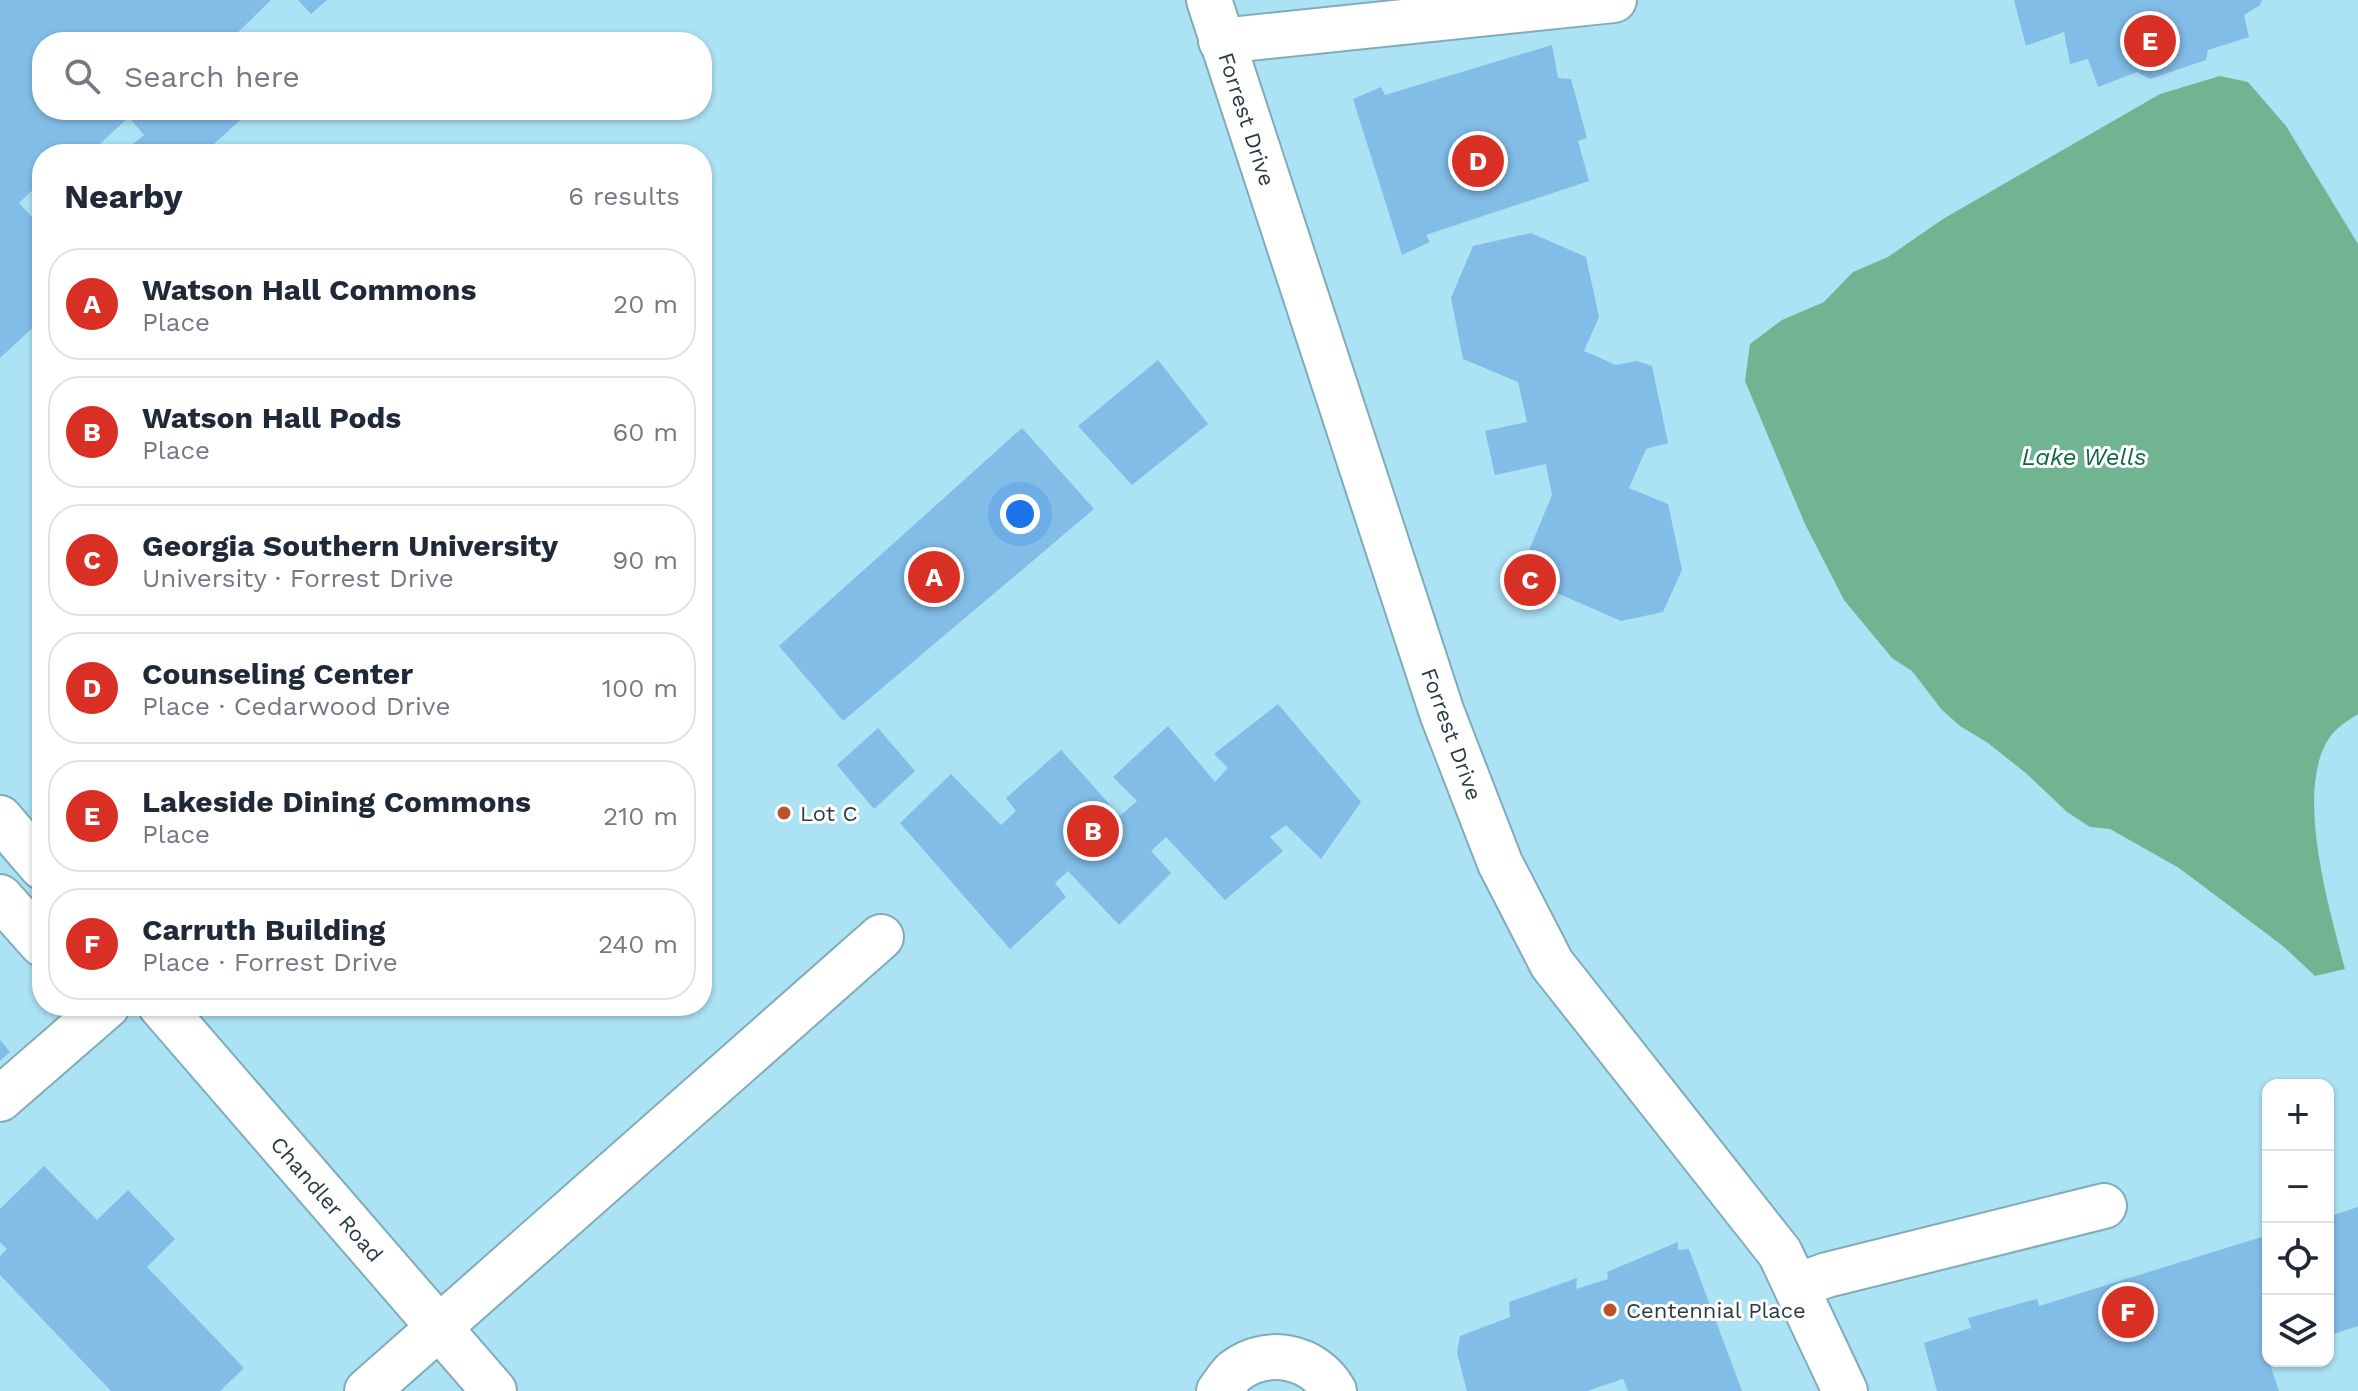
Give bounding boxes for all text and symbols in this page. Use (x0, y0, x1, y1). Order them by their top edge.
pin: E (2124, 11, 2176, 71)
search box (32, 32, 712, 120)
street label: Forrest Drive (1213, 49, 1280, 189)
icon: search (60, 54, 104, 98)
text: Search here (124, 59, 300, 94)
pin: D (1452, 131, 1504, 191)
text: Nearby (64, 176, 183, 216)
text: 6 results (568, 181, 680, 211)
text: Watson Hall Commons (142, 272, 476, 307)
text: A (83, 289, 101, 319)
text: 20 m (613, 289, 678, 319)
text: Place (142, 307, 210, 337)
text: Watson Hall Pods (142, 400, 401, 435)
text: B (83, 417, 101, 447)
text: 60 m (612, 417, 678, 447)
text: Place (142, 435, 210, 465)
water label: Lake Wells (2022, 443, 2146, 471)
your location (1000, 494, 1040, 534)
text: Georgia Southern University (142, 528, 558, 563)
text: C (83, 545, 101, 575)
text: 90 m (612, 545, 678, 575)
pin: A (908, 547, 960, 607)
pin: C (1504, 550, 1556, 610)
text: University · Forrest Drive (142, 563, 454, 593)
text: Counseling Center (142, 656, 413, 691)
street label: Forrest Drive (1416, 665, 1487, 804)
text: D (83, 673, 101, 703)
text: 100 m (602, 673, 678, 703)
text: Place · Cedarwood Drive (142, 691, 451, 721)
text: Lakeside Dining Commons (142, 784, 531, 819)
text: E (84, 801, 100, 831)
text: 210 m (603, 801, 678, 831)
place label: Lot C (800, 801, 858, 826)
pin: B (1067, 801, 1119, 861)
marker: Lot C (775, 804, 793, 822)
text: Place (142, 819, 210, 849)
text: Carruth Building (142, 912, 385, 947)
text: F (84, 929, 100, 959)
text: 240 m (598, 929, 678, 959)
text: Place · Forrest Drive (142, 947, 398, 977)
map controls (2262, 1079, 2334, 1367)
button: + (2262, 1079, 2334, 1151)
street label: Chandler Road (265, 1132, 388, 1267)
button: − (2262, 1151, 2334, 1223)
button: locate (2262, 1223, 2334, 1295)
pin: F (2102, 1282, 2154, 1342)
button: layers (2262, 1295, 2334, 1367)
place label: Centennial Place (1626, 1298, 1806, 1323)
marker: Centennial Place (1601, 1301, 1619, 1319)

